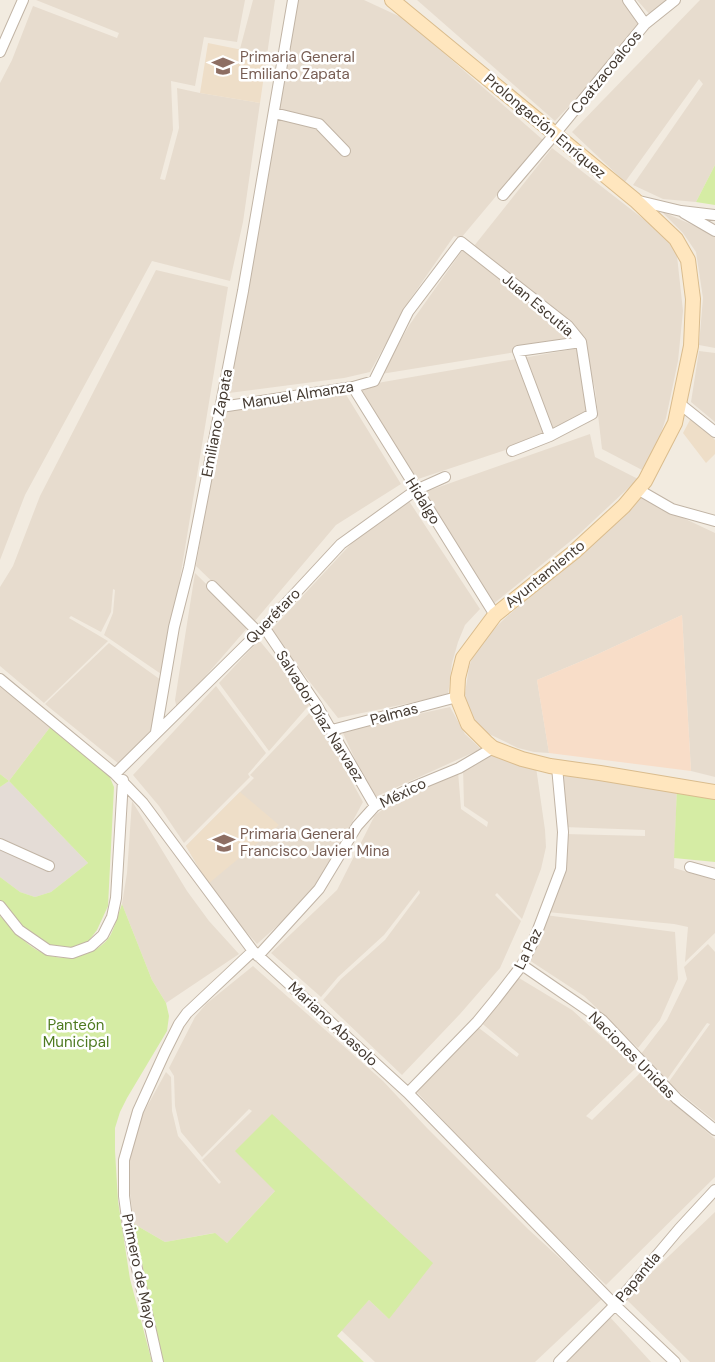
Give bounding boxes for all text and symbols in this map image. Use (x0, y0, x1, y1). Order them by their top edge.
street label: Coatzacoalcos (566, 26, 646, 118)
place label: Primaria General Emiliano Zapata (240, 47, 355, 84)
school or university icon: Primaria General Emiliano Zapata (210, 53, 236, 79)
street label: Prolongación Enríquez (480, 69, 610, 183)
street label: Juan Escutia (498, 269, 578, 341)
street label: Emiliano Zapata (197, 367, 237, 479)
street label: Manuel Almanza (241, 376, 355, 414)
street label: Hidalgo (401, 474, 445, 528)
street label: Ayuntamiento (501, 536, 589, 612)
street label: Querétaro (241, 584, 305, 648)
street label: Salvador Díaz Narvaez (271, 646, 369, 786)
street label: Palmas (368, 698, 420, 730)
street label: México (376, 773, 430, 813)
place label: Primaria General Francisco Javier Mina (240, 824, 389, 861)
school or university icon: Primaria General Francisco Javier Mina (211, 830, 237, 856)
street label: La Paz (509, 925, 547, 973)
street label: Mariano Abasolo (284, 977, 382, 1071)
street label: Naciones Unidas (584, 1007, 680, 1103)
park label: Panteón Municipal (43, 1015, 109, 1052)
street label: Primero de Mayo (117, 1212, 161, 1330)
street label: Papantla (611, 1248, 665, 1306)

